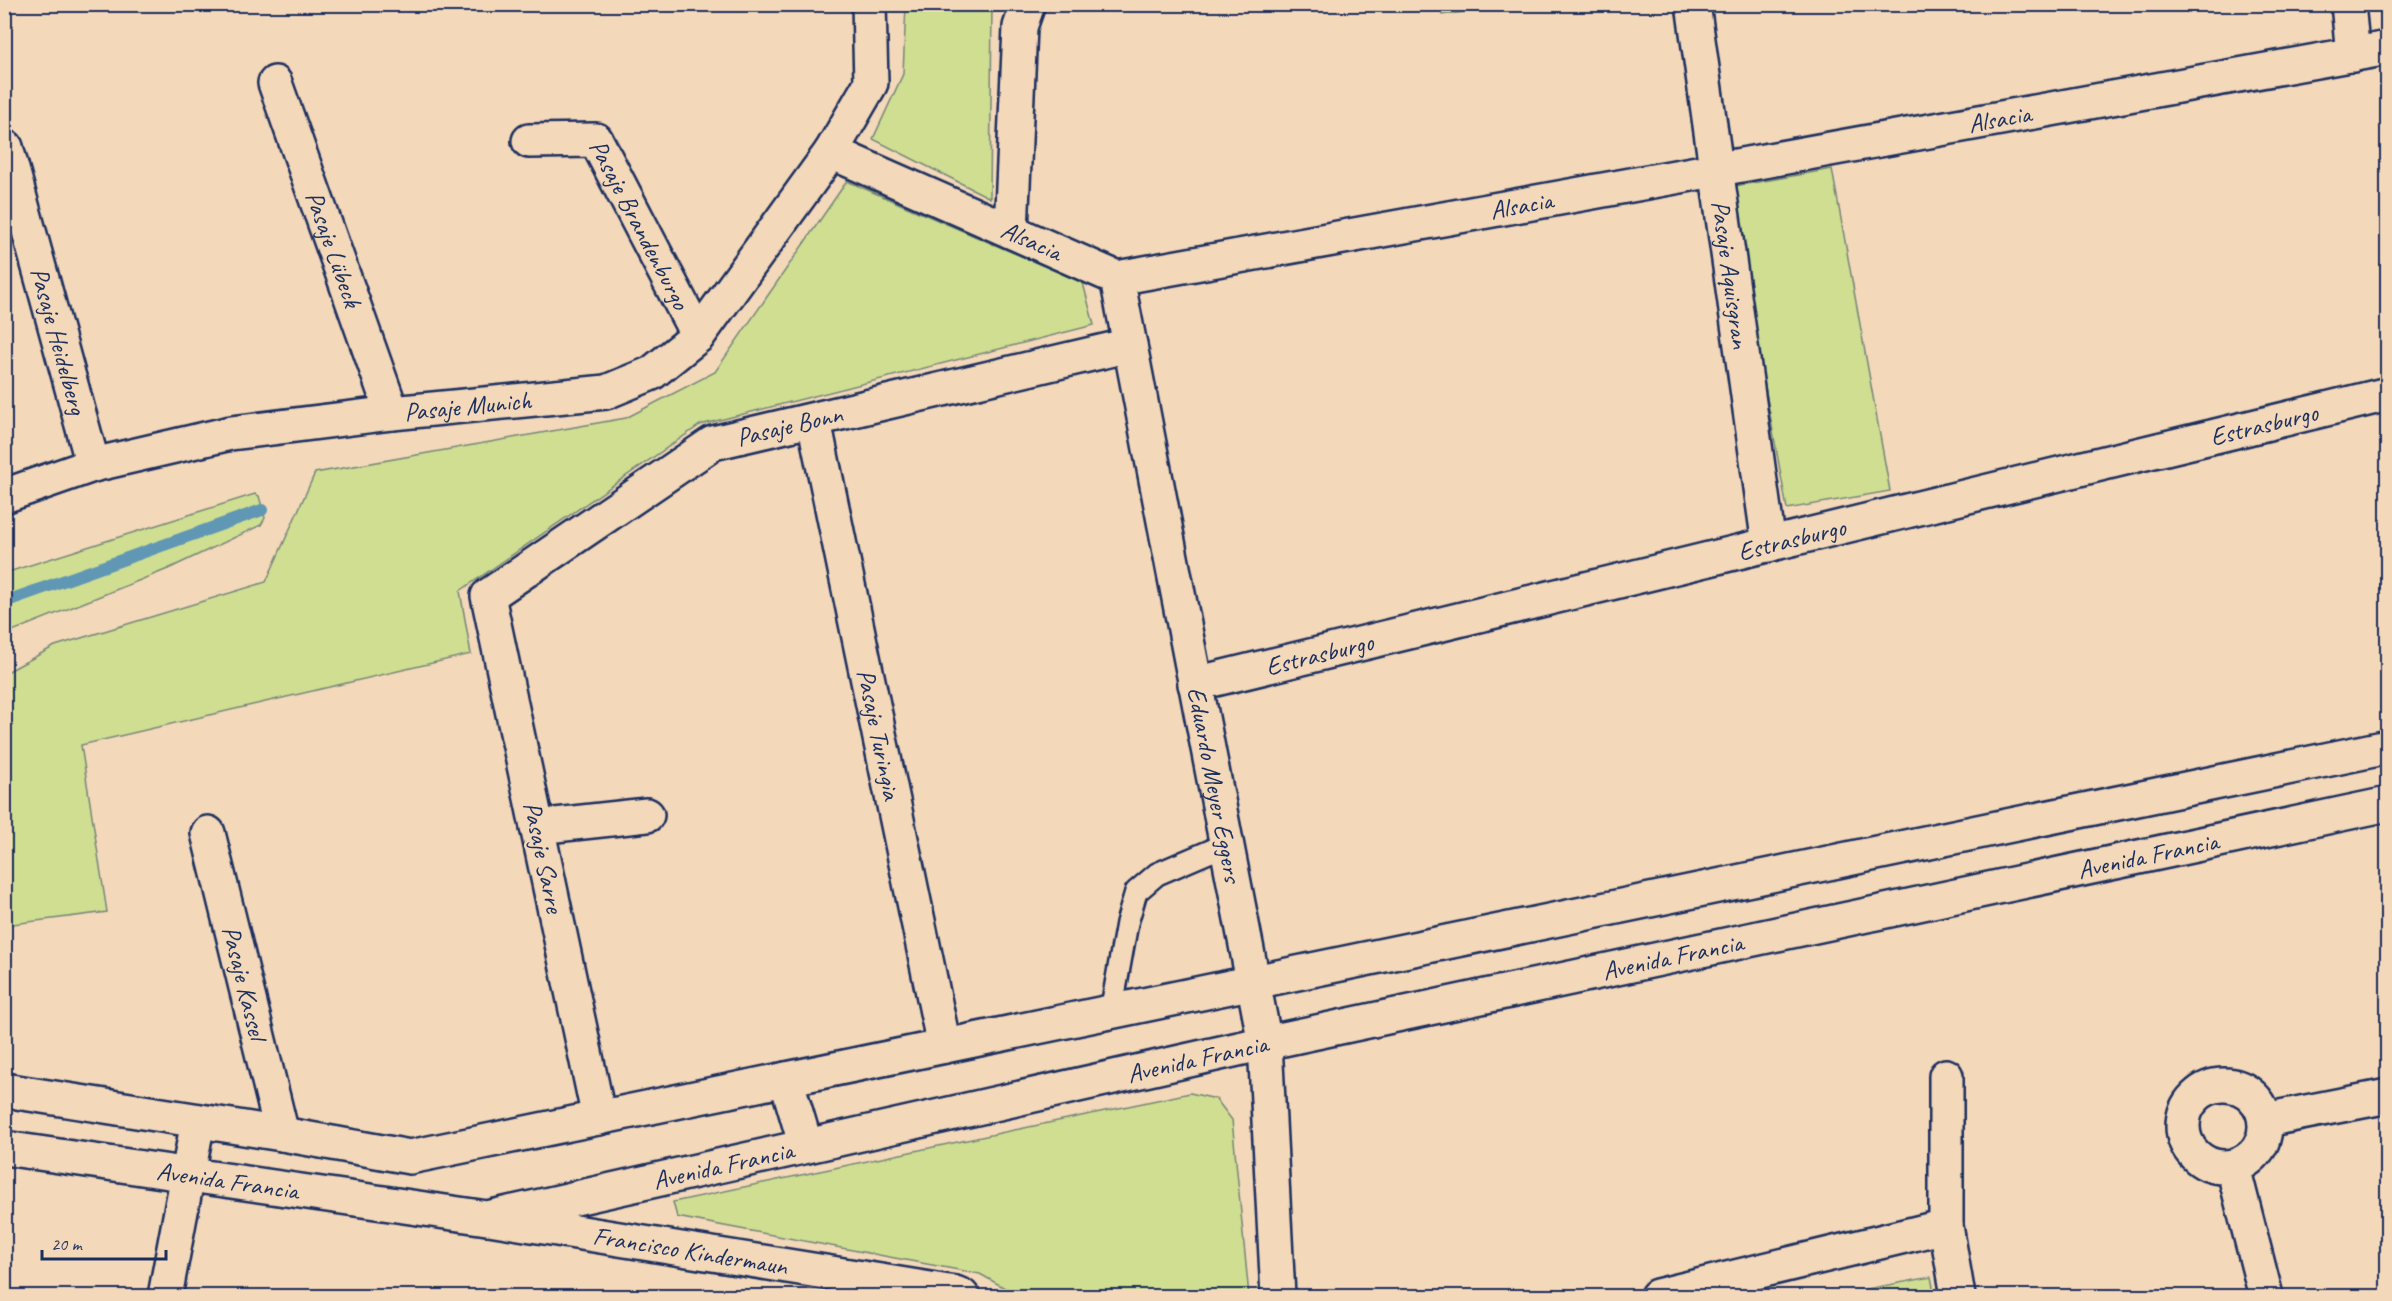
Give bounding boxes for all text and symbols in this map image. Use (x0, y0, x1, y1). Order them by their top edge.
street label: Alsacia (1966, 97, 2036, 141)
street label: Pasaje Brandenburgo (582, 134, 698, 317)
street label: Alsacia (1487, 183, 1557, 227)
street label: Pasaje Lübeck (298, 187, 370, 314)
street label: Pasaje Aquisgran (1704, 198, 1757, 352)
street label: Alsacia (996, 213, 1069, 270)
street label: Pasaje Heidelberg (23, 264, 95, 420)
street label: Pasaje Munich (402, 383, 534, 429)
street label: Estrasburgo (2207, 395, 2323, 454)
street label: Pasaje Bonn (733, 397, 847, 454)
street label: Estrasburgo (1735, 510, 1851, 568)
street label: Estrasburgo (1262, 625, 1378, 683)
street label: Pasaje Turingia (849, 666, 909, 804)
street label: Eduardo Meyer Eggers (1180, 684, 1250, 887)
street label: Pasaje Sarre (516, 799, 572, 917)
street label: Avenida Francia (2075, 824, 2223, 887)
street label: Pasaje Kassel (214, 923, 275, 1047)
street label: Avenida Francia (1599, 925, 1748, 988)
street label: Avenida Francia (1124, 1026, 1273, 1091)
street label: Avenida Francia (650, 1133, 799, 1197)
street label: Avenida Francia (155, 1154, 303, 1208)
street label: Francisco Kindermaun (591, 1219, 791, 1283)
scale bar (42, 1223, 166, 1261)
text: 20 m (51, 1233, 84, 1255)

